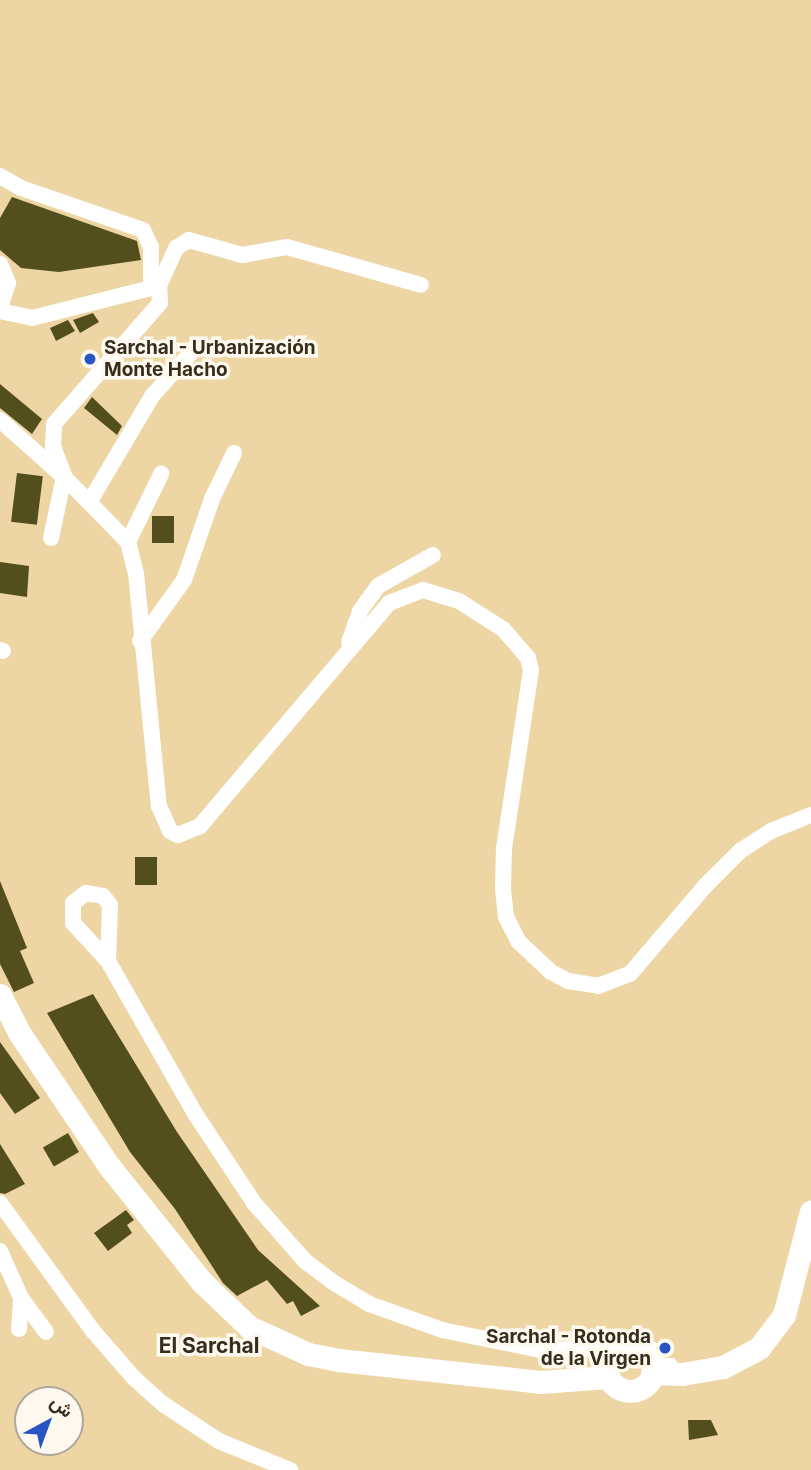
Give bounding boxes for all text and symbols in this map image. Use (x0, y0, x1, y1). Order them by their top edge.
place label: Sarchal - Urbanización Monte Hacho (104, 337, 316, 381)
marker: Sarchal - Urbanización Monte Hacho (82, 351, 98, 367)
place label: Sarchal - Rotonda de la Virgen (486, 1326, 651, 1370)
district label: El Sarchal (159, 1333, 259, 1359)
marker: Sarchal - Rotonda de la Virgen (657, 1340, 673, 1356)
north arrow (14, 1386, 84, 1456)
text: ش (46, 1390, 78, 1422)

